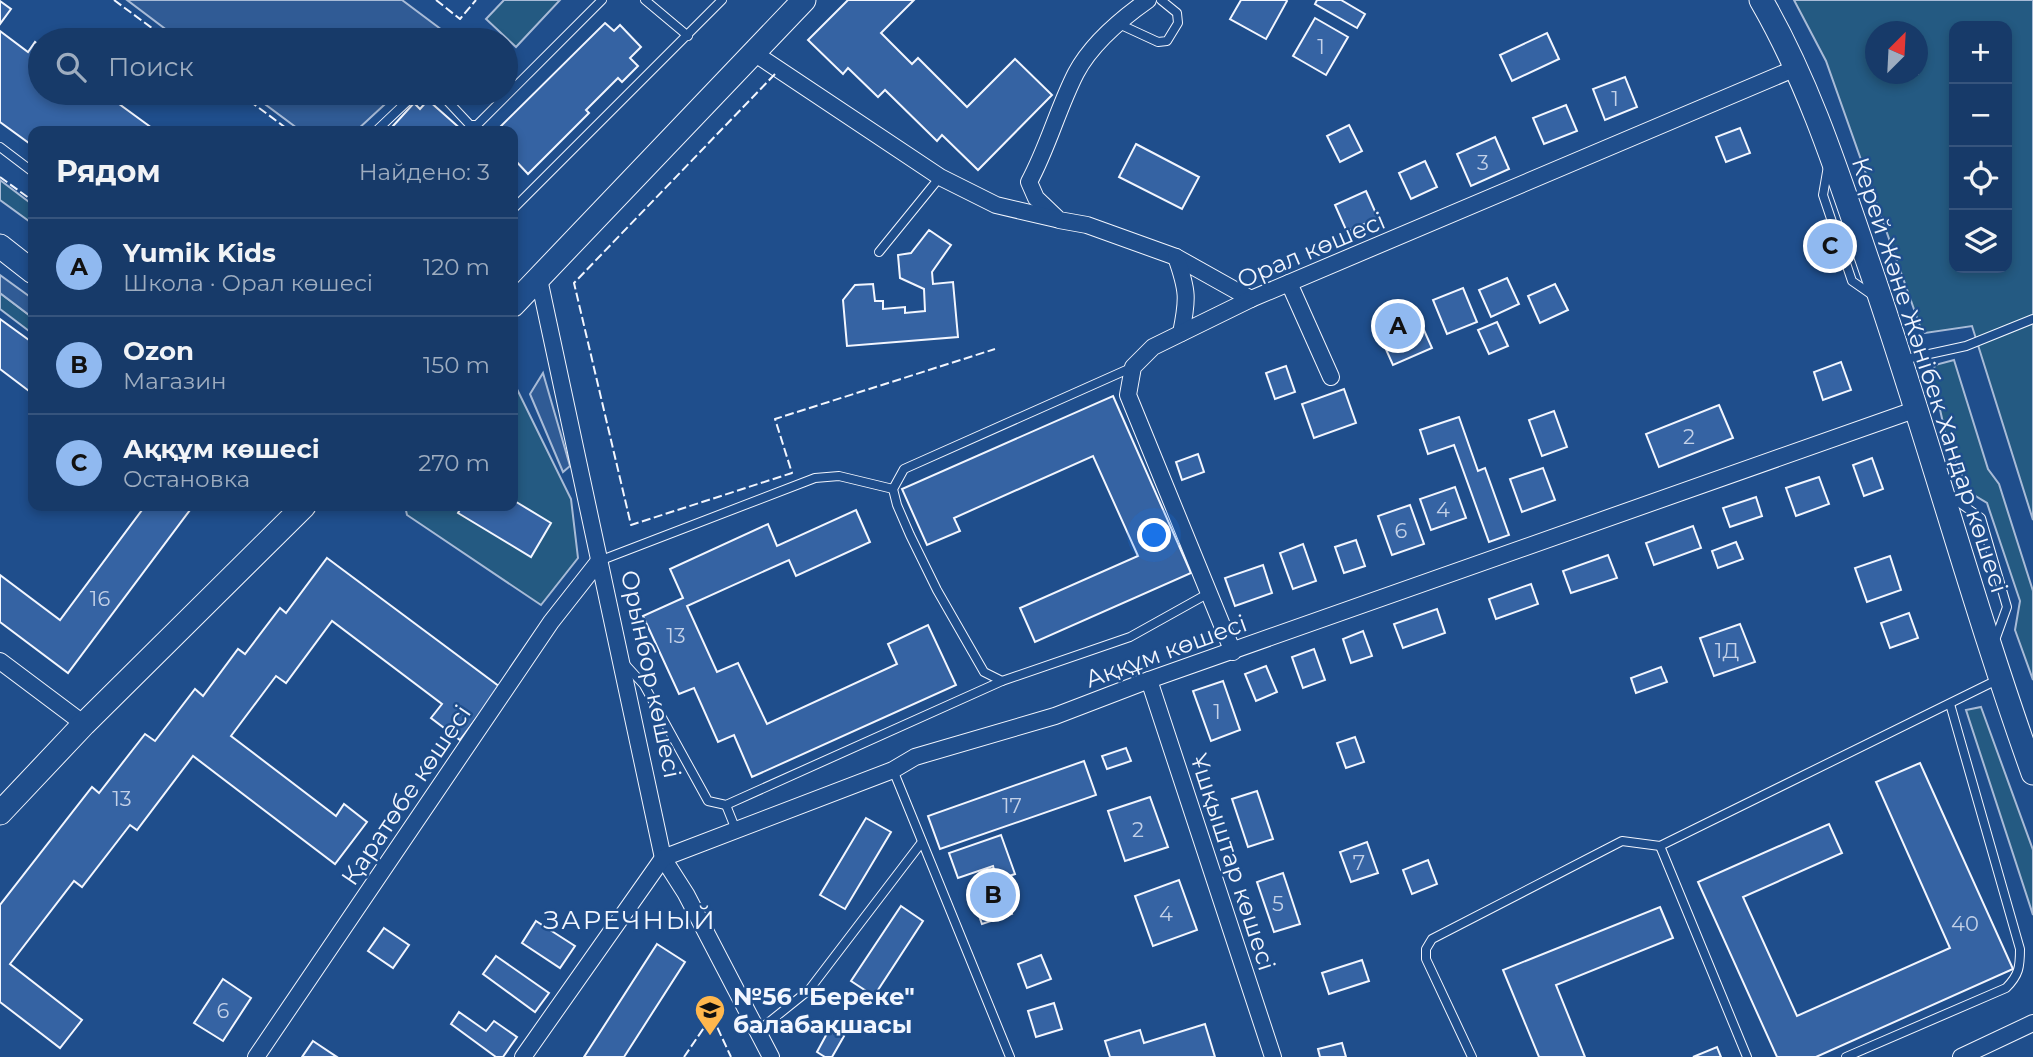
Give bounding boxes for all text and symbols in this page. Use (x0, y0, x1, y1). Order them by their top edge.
north arrow (1865, 21, 1928, 84)
map controls (1949, 21, 2012, 273)
button: + (1949, 21, 2012, 84)
search box (28, 28, 518, 105)
house number: 1 (1317, 34, 1325, 59)
icon: search (52, 48, 90, 86)
text: Поиск (108, 51, 194, 83)
button: − (1949, 84, 2012, 147)
house number: 1 (1611, 86, 1619, 111)
button: locate (1949, 147, 2012, 210)
house number: 3 (1477, 150, 1489, 175)
text: Рядом (56, 153, 161, 190)
street label: Керей Және Жәнібек Хандар көшесі (1846, 154, 2014, 596)
text: Найдено: 3 (359, 158, 490, 186)
street label: Орал көшесі (1233, 206, 1389, 294)
button: layers (1949, 210, 2012, 273)
pin: C (1807, 220, 1853, 272)
text: Yumik Kids (123, 237, 276, 269)
text: A (70, 253, 88, 281)
text: 120 m (423, 253, 490, 281)
text: Школа · Орал көшесі (123, 269, 373, 297)
pin: A (1375, 300, 1421, 352)
text: Ozon (123, 335, 194, 367)
text: B (70, 351, 88, 379)
text: 150 m (423, 351, 490, 379)
text: Магазин (123, 367, 227, 395)
house number: 2 (1683, 424, 1695, 449)
text: Аққұм көшесі (123, 433, 320, 465)
text: C (71, 449, 87, 477)
text: 270 m (418, 449, 490, 477)
text: Остановка (123, 465, 250, 493)
house number: 4 (1436, 497, 1450, 522)
your location (1137, 518, 1171, 552)
house number: 6 (1395, 518, 1408, 543)
street label: Орынбор көшесі (615, 567, 687, 781)
house number: 16 (90, 586, 110, 611)
street label: Аққұм көшесі (1081, 608, 1251, 694)
house number: 13 (666, 623, 686, 648)
house number: 1Д (1715, 638, 1739, 663)
street label: Қаратөбе көшесі (335, 699, 477, 891)
house number: 1 (1213, 699, 1221, 724)
street label: Ұшқыштар көшесі (1184, 750, 1282, 974)
house number: 13 (112, 786, 132, 811)
house number: 17 (1002, 793, 1022, 818)
house number: 2 (1132, 817, 1144, 842)
house number: 7 (1353, 850, 1365, 875)
pin: B (970, 869, 1016, 921)
house number: 5 (1272, 891, 1284, 916)
house number: 4 (1159, 901, 1173, 926)
district label: ЗАРЕЧНЫЙ (543, 904, 717, 936)
house number: 40 (1951, 911, 1979, 936)
place label: №56 "Береке" балабақшасы (733, 982, 915, 1039)
school or university icon: №56 "Береке" балабақшасы (693, 993, 727, 1037)
house number: 6 (217, 998, 230, 1023)

